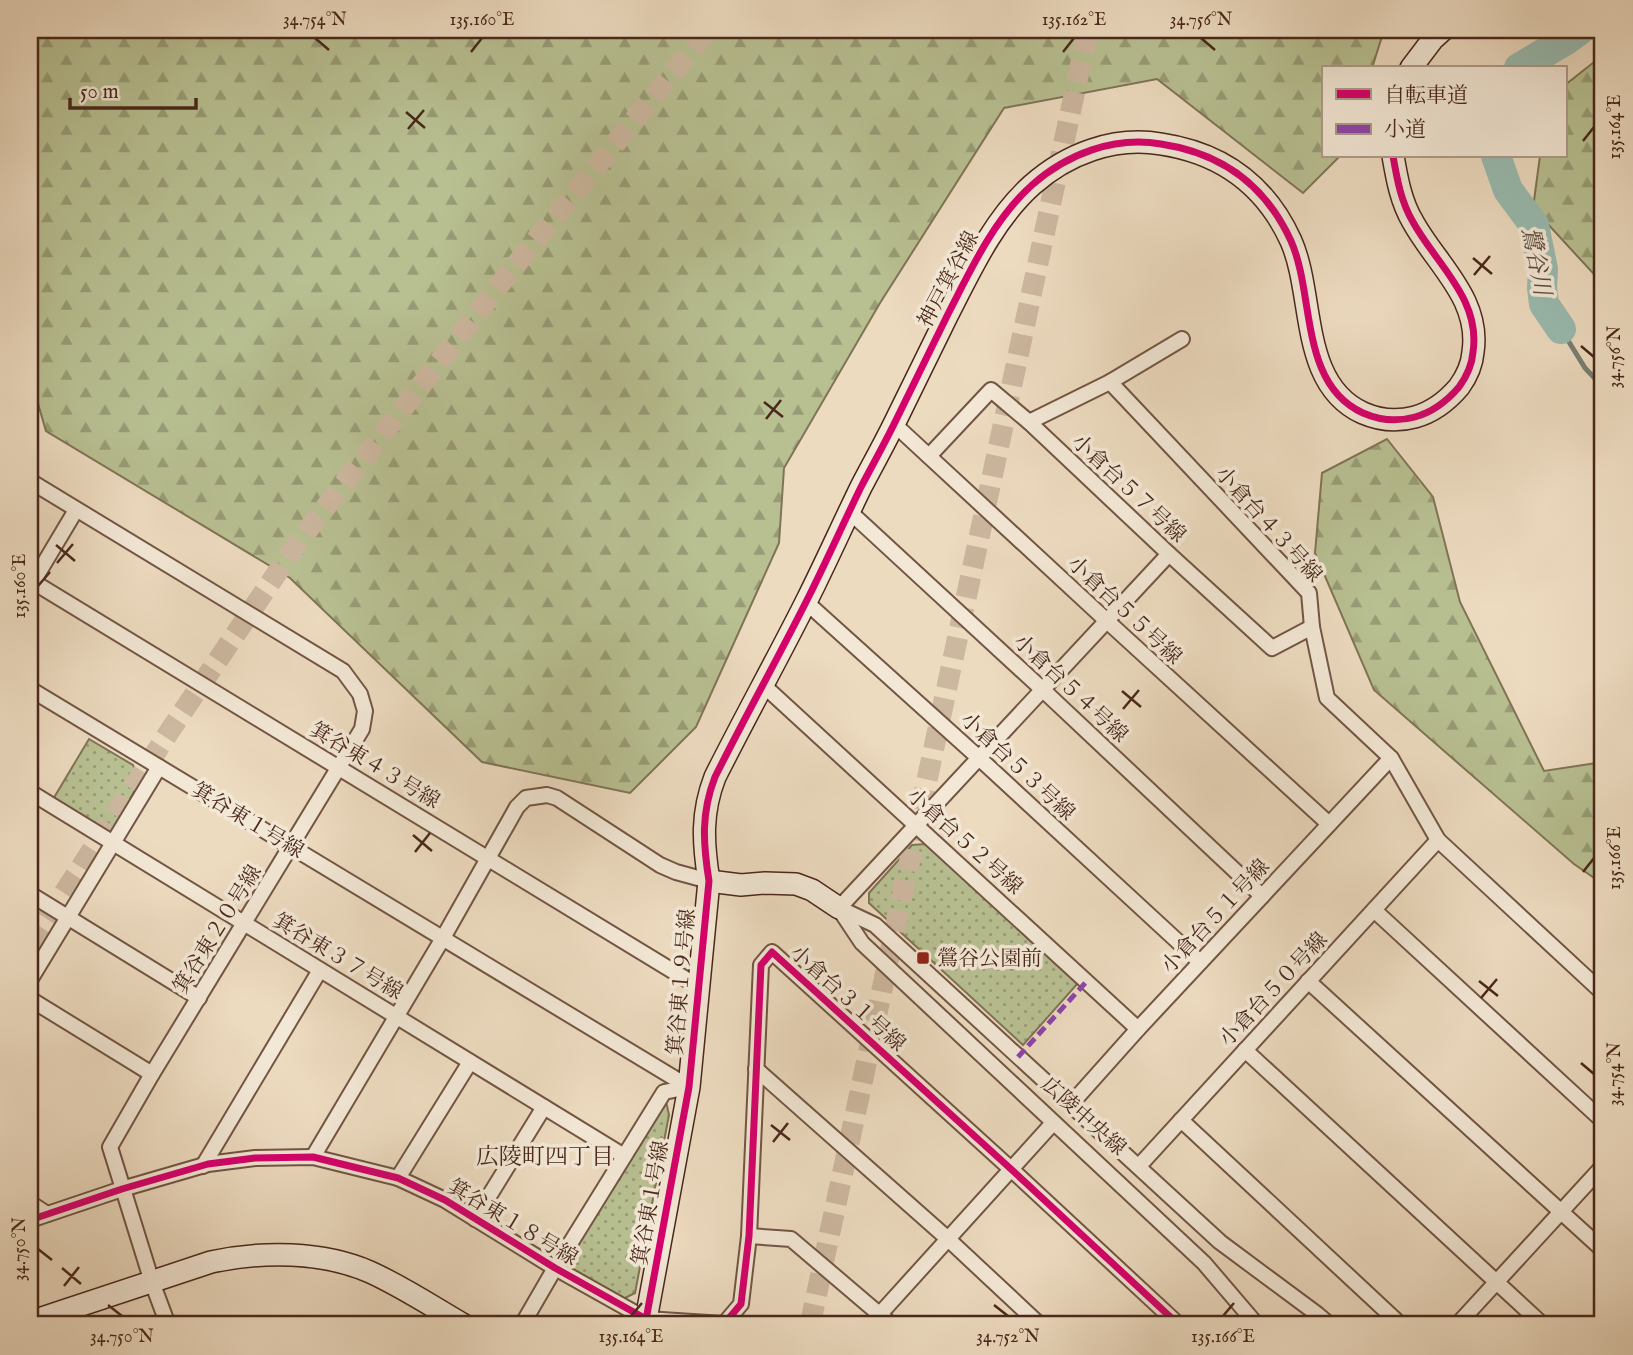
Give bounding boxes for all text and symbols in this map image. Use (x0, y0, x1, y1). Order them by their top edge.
text: 34.754°N (283, 9, 347, 32)
text: 135.160°E (449, 9, 515, 32)
text: 135.162°E (1042, 9, 1106, 32)
text: 34.756°N (1170, 9, 1233, 32)
scale bar (70, 66, 196, 110)
legend (1322, 66, 1566, 158)
text: 50 m (80, 79, 119, 106)
text: 自転車道 (1384, 83, 1468, 110)
text: 135.164°E (1604, 94, 1627, 160)
text: 小道 (1384, 117, 1426, 144)
water label: 鷺谷川 (1515, 225, 1557, 301)
street label: 神戸箕谷線 (913, 227, 986, 332)
text: 34.756°N (1604, 325, 1627, 388)
street label: 小倉台５７号線 (1065, 429, 1191, 549)
street label: 小倉台４３号線 (1209, 461, 1327, 589)
street label: 小倉台５５号線 (1061, 551, 1187, 671)
text: 135.160°E (9, 553, 32, 619)
street label: 小倉台５４号線 (1007, 629, 1133, 749)
street label: 小倉台５３号線 (954, 707, 1080, 827)
street label: 箕谷東４３号線 (304, 717, 444, 816)
street label: 箕谷東１号線 (186, 777, 308, 865)
street label: 小倉台５２号線 (900, 783, 1028, 901)
text: 135.166°E (1604, 826, 1627, 890)
street label: 小倉台５１号線 (1156, 854, 1276, 980)
street label: 箕谷東２０号線 (168, 860, 269, 999)
street label: 箕谷東３７号線 (267, 908, 407, 1007)
street label: 箕谷東１９号線 (663, 908, 702, 1057)
street label: 小倉台５０号線 (1214, 927, 1334, 1053)
street label: 小倉台３１号線 (783, 940, 911, 1058)
place label: 鶯谷公園前 (937, 946, 1042, 973)
marker: 鶯谷公園前 (915, 950, 931, 966)
text: 34.754°N (1604, 1042, 1627, 1106)
street label: 広陵中央線 (1035, 1072, 1131, 1162)
street label: 箕谷東１号線 (627, 1139, 676, 1268)
district label: 広陵町四丁目 (476, 1143, 614, 1172)
street label: 箕谷東１８号線 (442, 1174, 582, 1273)
text: 34.750°N (9, 1217, 32, 1281)
text: 34.750°N (90, 1326, 154, 1349)
text: 135.164°E (598, 1326, 664, 1349)
text: 34.752°N (976, 1326, 1040, 1349)
text: 135.166°E (1191, 1326, 1255, 1349)

